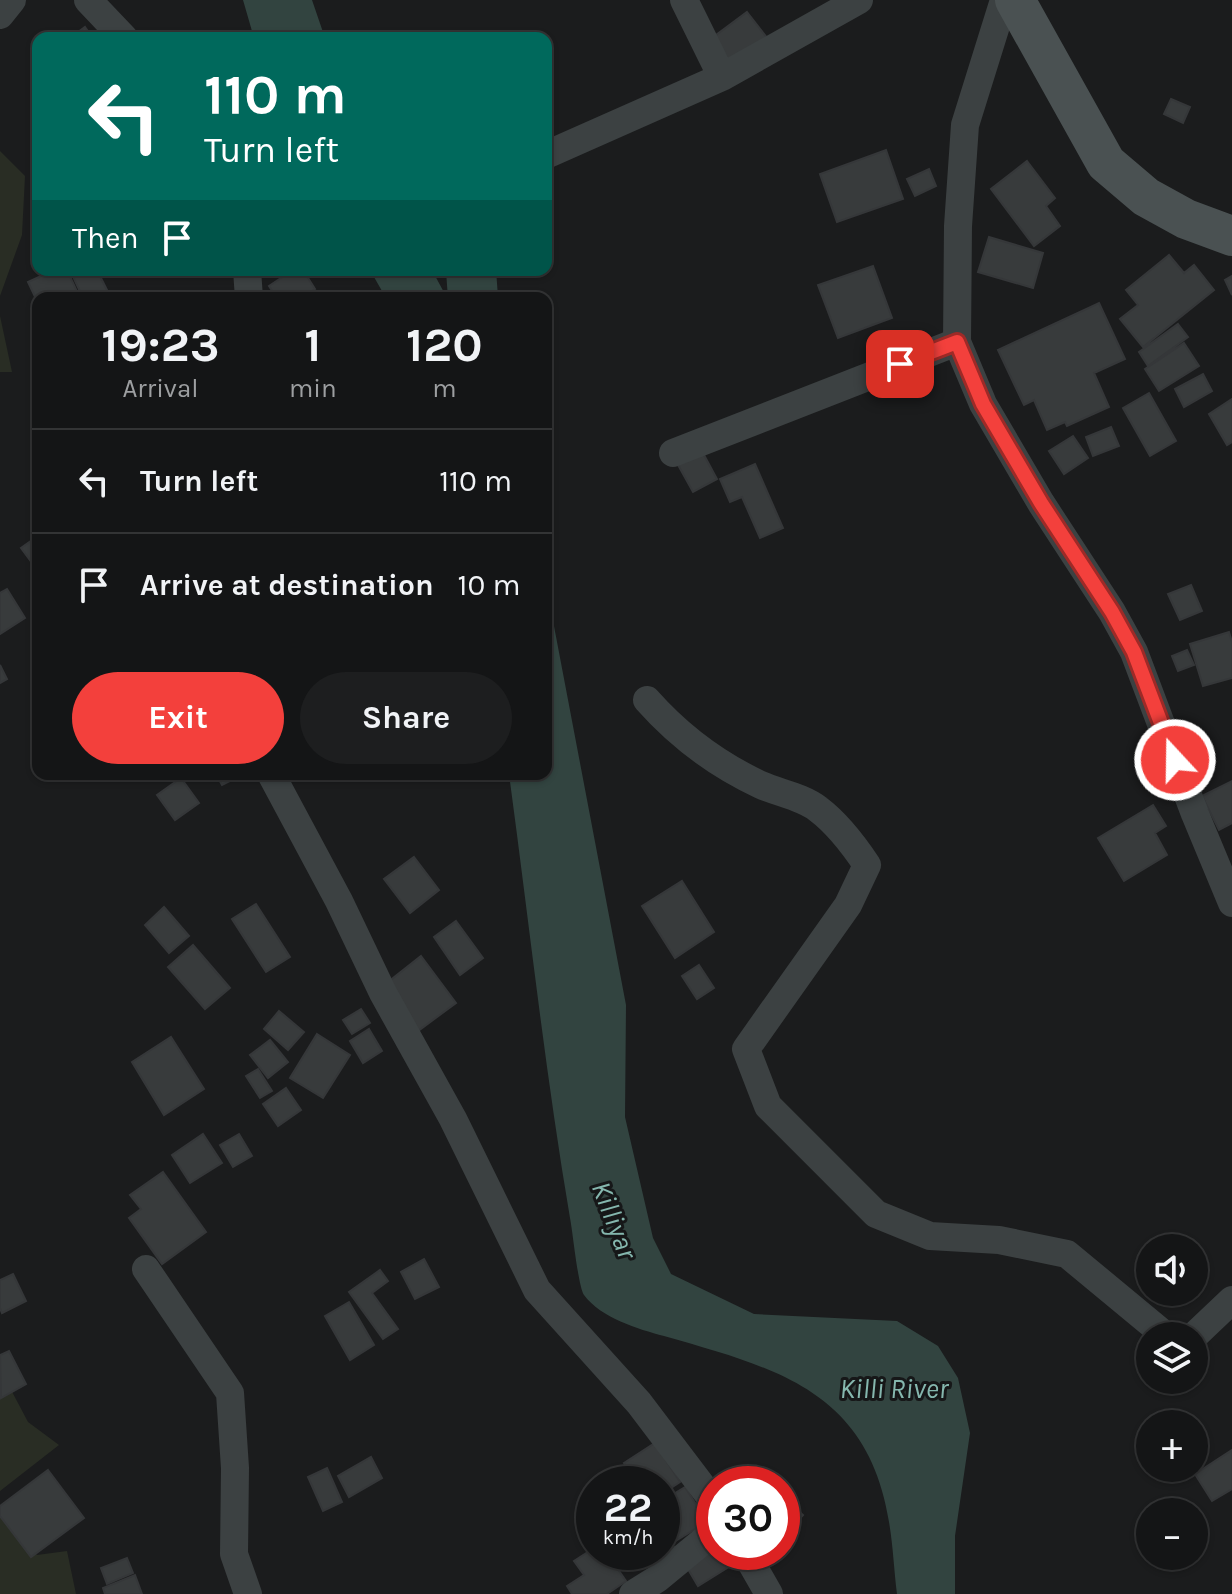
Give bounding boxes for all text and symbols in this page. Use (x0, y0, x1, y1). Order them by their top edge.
text: 110 m (204, 62, 347, 127)
icon: left (72, 64, 176, 168)
text: Turn left (204, 129, 339, 171)
icon: arrive (155, 216, 199, 260)
text: Then (72, 220, 139, 256)
text: 19:23 (101, 317, 220, 373)
text: 1 (304, 317, 321, 373)
text: 120 (406, 317, 483, 373)
pin (866, 330, 934, 398)
icon: arrive (878, 342, 922, 386)
text: Arrival (122, 373, 199, 404)
text: min (289, 373, 337, 404)
text: m (432, 373, 457, 404)
icon: left (72, 459, 116, 503)
text: Turn left (140, 463, 258, 499)
text: 110 m (439, 463, 512, 499)
icon: arrive (72, 563, 116, 607)
text: Arrive at destination (140, 567, 434, 603)
text: 10 m (458, 567, 521, 603)
button: Exit (72, 672, 284, 764)
button: Share (300, 672, 512, 764)
position arrow (1133, 718, 1217, 802)
water label: Killiyar (585, 1177, 645, 1265)
map controls (1136, 1234, 1208, 1570)
button: sound (1136, 1234, 1208, 1306)
button: layers (1136, 1322, 1208, 1394)
water label: Killi River (840, 1372, 950, 1405)
button: + (1136, 1410, 1208, 1482)
speed limit sign: 30 (696, 1466, 800, 1570)
text: 22 (604, 1484, 652, 1531)
button: − (1136, 1498, 1208, 1570)
text: km/h (603, 1526, 653, 1549)

